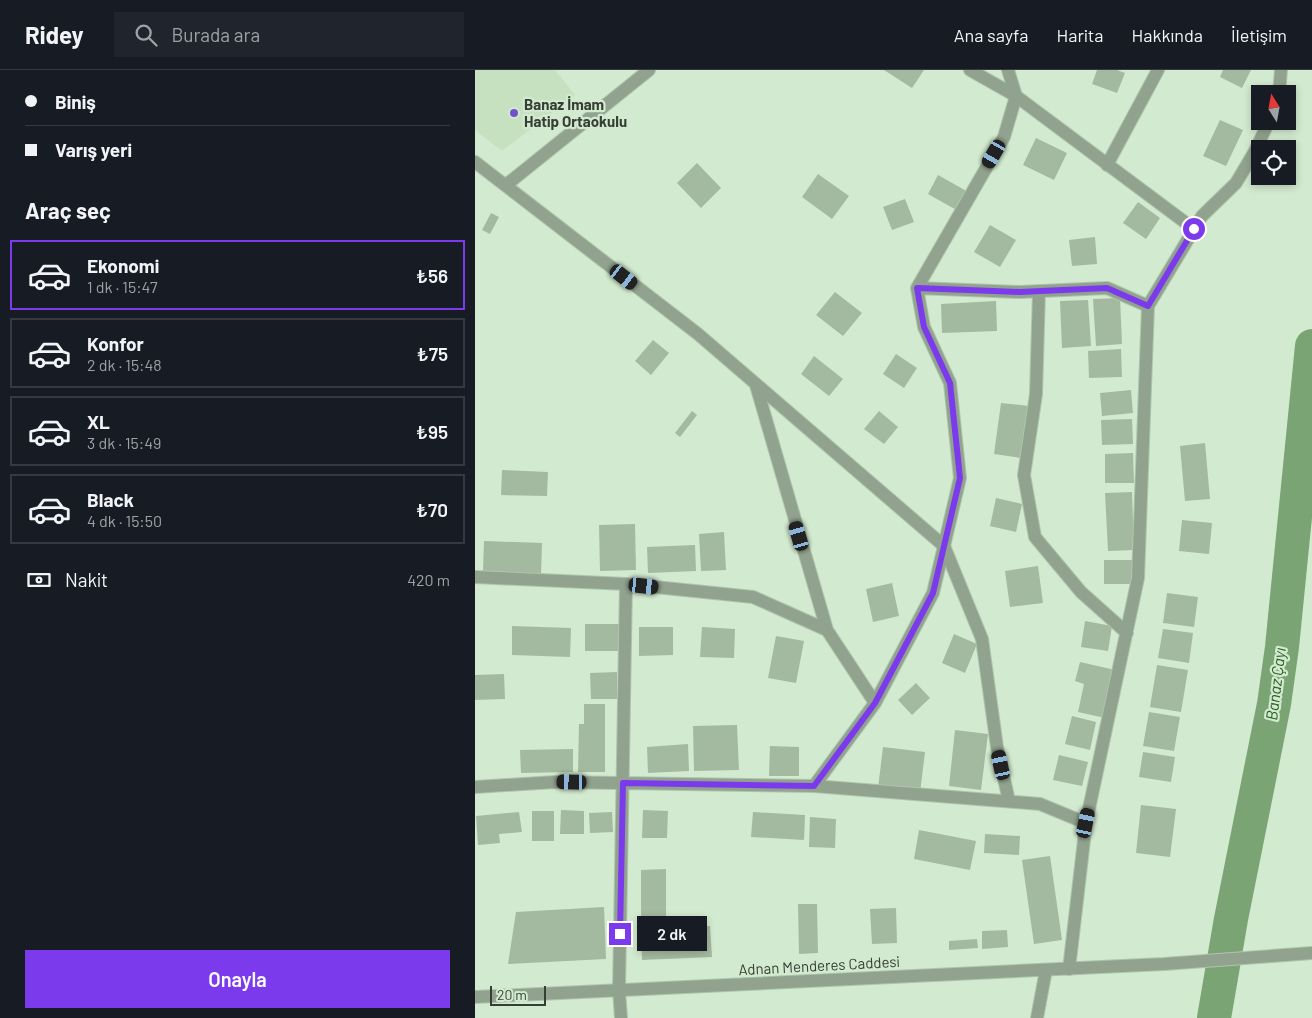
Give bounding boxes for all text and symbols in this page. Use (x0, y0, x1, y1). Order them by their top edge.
search box (114, 12, 464, 57)
text: Ridey (25, 20, 84, 49)
icon: search (132, 21, 160, 49)
text: Burada ara (172, 23, 260, 46)
text: Ana sayfa (954, 24, 1028, 46)
text: Harita (1056, 24, 1104, 46)
text: Hakkında (1132, 24, 1203, 46)
text: İletişim (1231, 24, 1287, 46)
north arrow (1251, 85, 1296, 130)
map controls (1251, 85, 1296, 185)
text: Biniş (55, 90, 96, 113)
place label: Banaz İmam Hatip Ortaokulu (524, 95, 627, 130)
marker: Banaz İmam Hatip Ortaokulu (508, 107, 520, 119)
car (980, 137, 1007, 171)
text: Varış yeri (55, 138, 132, 161)
button: locate (1251, 140, 1296, 185)
text: Araç seç (25, 197, 111, 223)
route start (1183, 218, 1205, 240)
icon: car (27, 253, 72, 298)
text: Ekonomi (87, 254, 159, 277)
car (607, 262, 640, 292)
text: ₺56 (416, 264, 448, 287)
text: 1 dk · 15:47 (87, 277, 157, 296)
icon: car (27, 331, 72, 376)
text: Konfor (87, 332, 144, 355)
text: ₺75 (416, 342, 448, 365)
text: 2 dk · 15:48 (87, 355, 162, 374)
icon: car (27, 409, 72, 454)
text: XL (87, 410, 110, 433)
text: ₺95 (416, 420, 448, 443)
text: 3 dk · 15:49 (87, 433, 161, 452)
icon: car (27, 487, 72, 532)
text: Black (87, 488, 134, 511)
text: ₺70 (416, 498, 448, 521)
text: 4 dk · 15:50 (87, 511, 162, 530)
car (787, 520, 810, 552)
icon: cash (25, 566, 53, 594)
text: Nakit (65, 568, 108, 591)
text: 420 m (407, 570, 450, 589)
car (628, 577, 659, 595)
water label: Banaz Çayı (1261, 647, 1289, 721)
car (990, 749, 1011, 781)
car (556, 774, 587, 790)
car (1075, 807, 1096, 839)
callout: 2 dk (637, 916, 707, 952)
route end (609, 923, 631, 945)
text: 2 dk (657, 924, 687, 943)
button: Onayla (25, 950, 450, 1008)
street label: Adnan Menderes Caddesi (738, 952, 900, 978)
scale bar (490, 983, 546, 1006)
text: 20 m (497, 986, 527, 1003)

